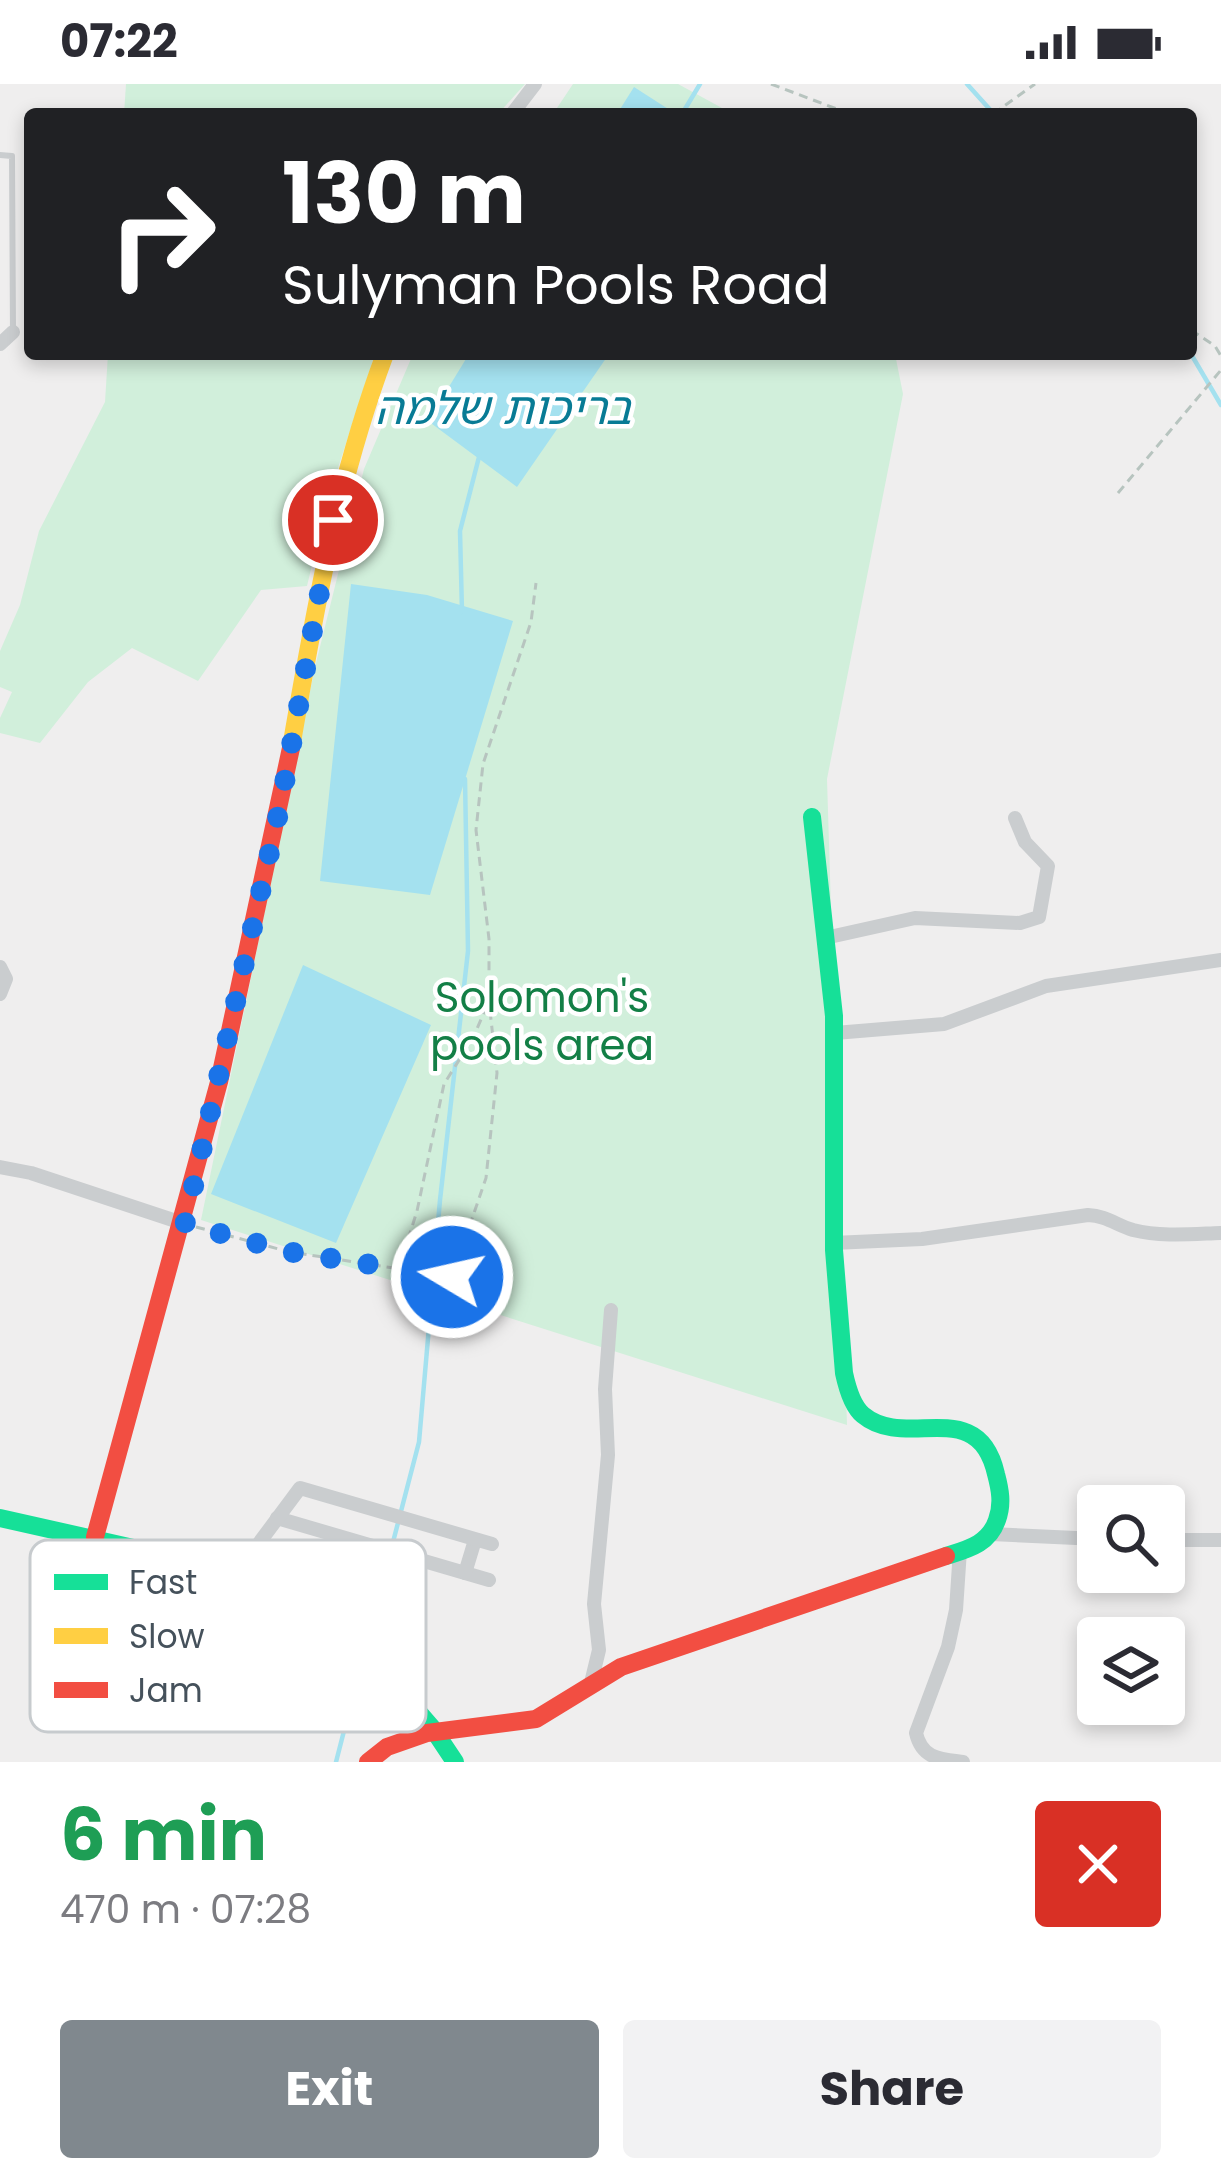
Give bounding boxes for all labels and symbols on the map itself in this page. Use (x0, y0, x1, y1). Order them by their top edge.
water label: בריכות שלמה (375, 377, 632, 440)
pin (282, 469, 384, 571)
park label: Solomon's pools area (430, 968, 654, 1075)
position arrow (389, 1214, 515, 1340)
legend (30, 1540, 426, 1732)
text: Fast (129, 1559, 197, 1606)
text: Slow (129, 1613, 205, 1660)
text: Jam (129, 1667, 203, 1714)

